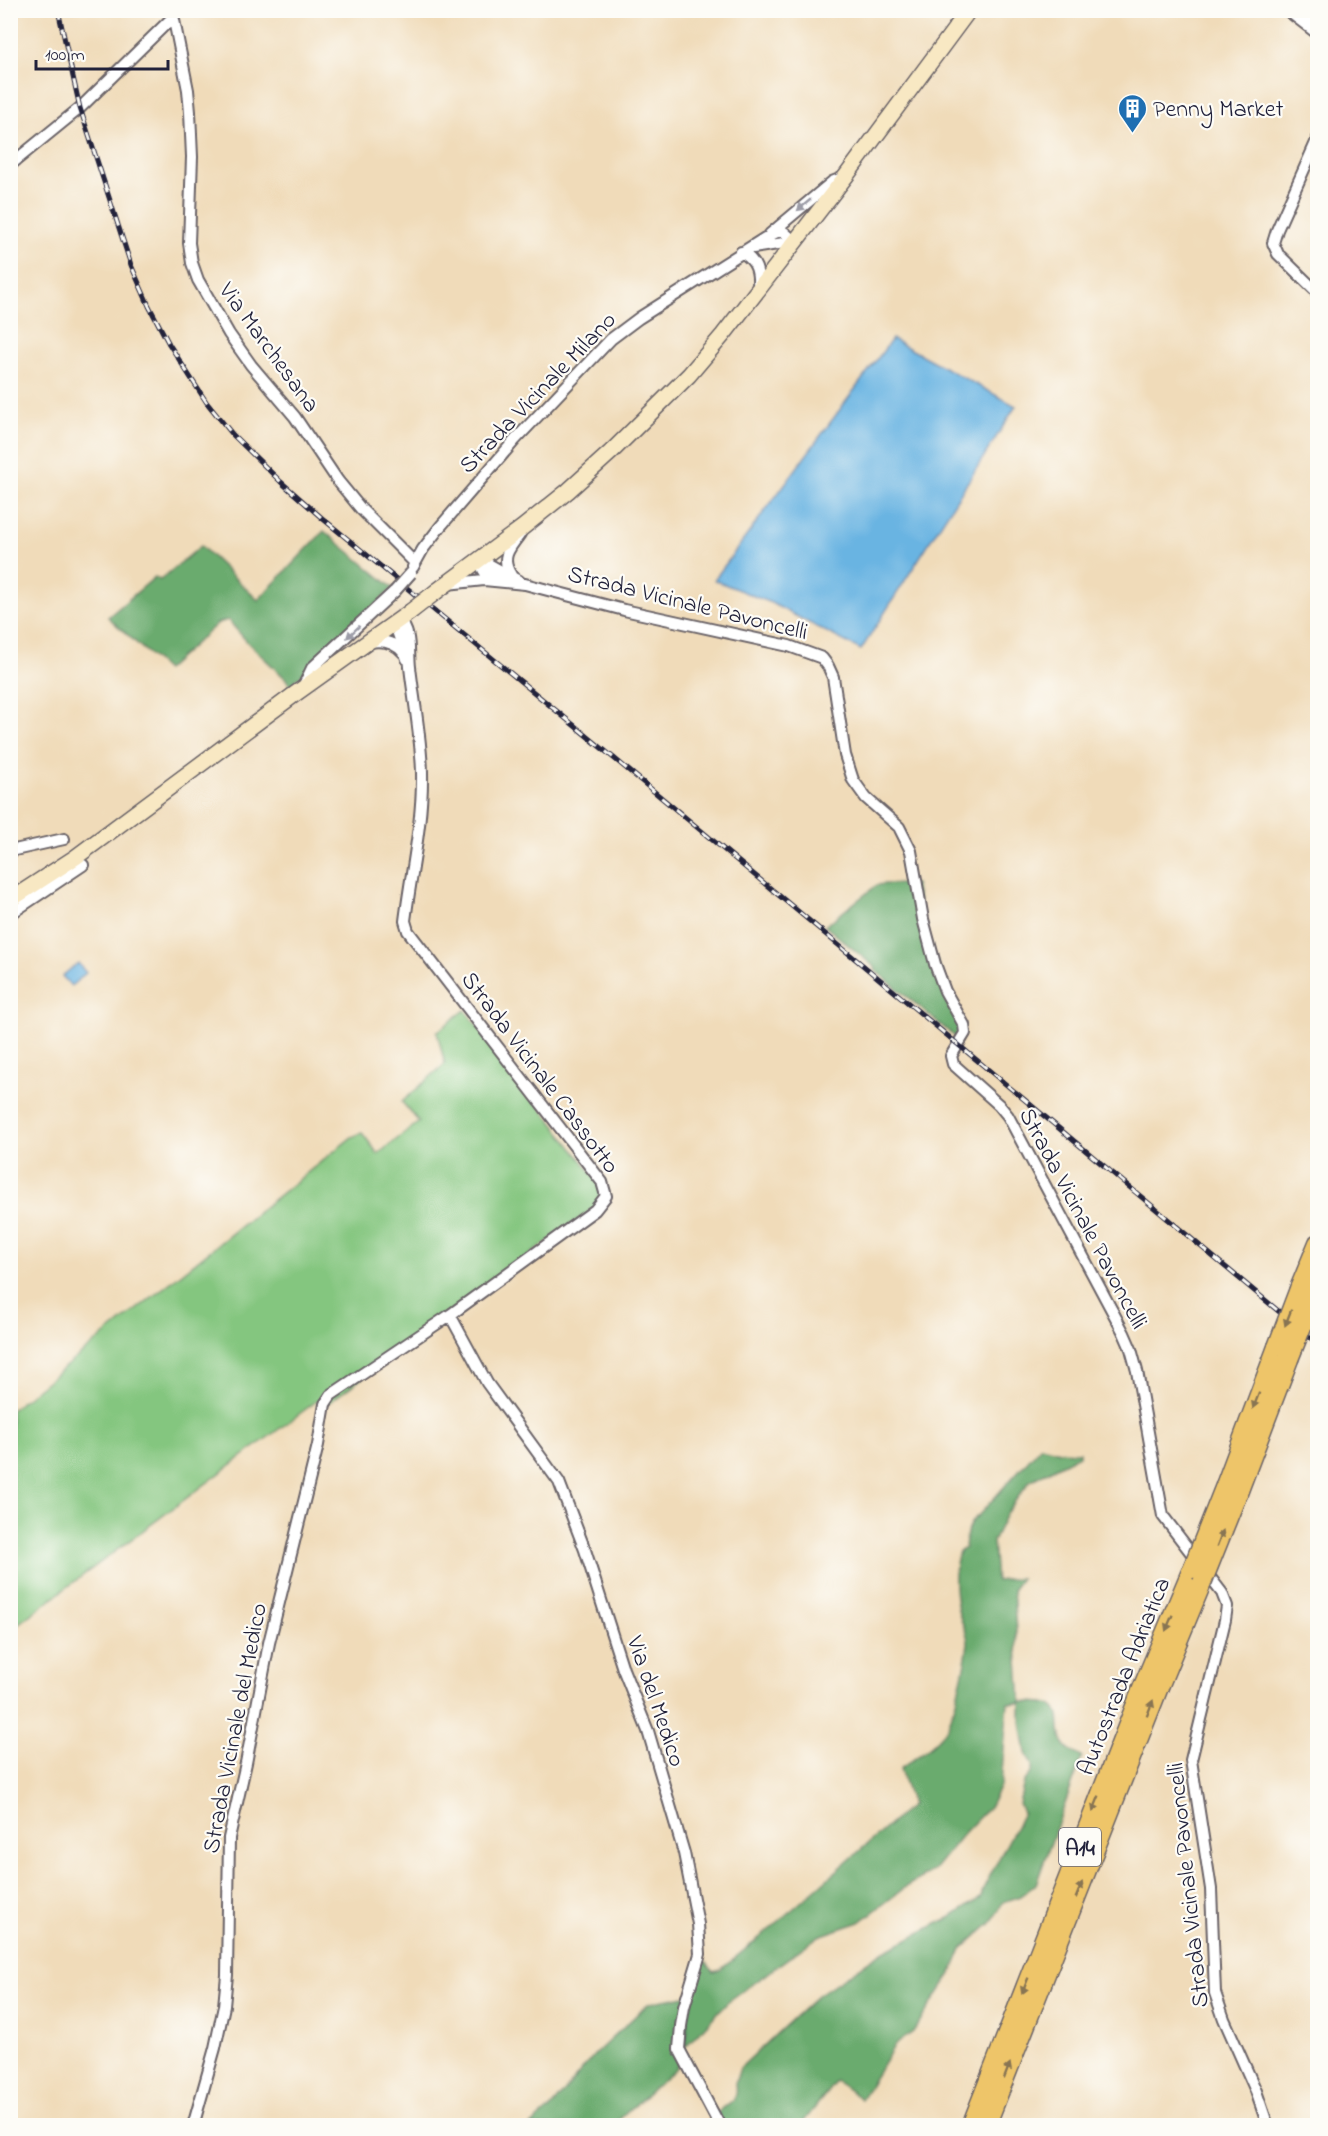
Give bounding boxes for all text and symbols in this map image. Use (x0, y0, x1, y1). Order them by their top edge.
scale bar (36, 33, 168, 71)
text: 100 m (45, 43, 85, 69)
building icon: Penny Market (1116, 92, 1148, 134)
place label: Penny Market (1153, 93, 1284, 129)
one-way arrow (797, 198, 812, 211)
street label: Via Marchesana (208, 275, 327, 421)
street label: Strada Vicinale Milano (452, 305, 626, 483)
street label: Strada Vicinale Pavoncelli (564, 558, 811, 651)
one-way arrow (346, 624, 360, 638)
street label: Strada Vicinale Cassotto (451, 965, 627, 1182)
street label: Strada Vicinale Pavoncelli (1008, 1102, 1155, 1336)
one-way arrow (1283, 1309, 1293, 1327)
one-way arrow (1251, 1393, 1261, 1411)
one-way arrow (1216, 1529, 1225, 1547)
street label: Autostrada Adriatica (1070, 1573, 1181, 1781)
street label: Strada Vicinale del Medico (195, 1600, 278, 1857)
one-way arrow (1164, 1615, 1174, 1633)
street label: Via del Medico (616, 1631, 693, 1772)
one-way arrow (1146, 1699, 1156, 1717)
street label: Strada Vicinale Pavoncelli (1159, 1760, 1220, 2009)
one-way arrow (1091, 1795, 1100, 1813)
road number: A14 (1059, 1828, 1101, 1866)
one-way arrow (1074, 1880, 1084, 1898)
one-way arrow (1020, 1977, 1030, 1995)
one-way arrow (1003, 2062, 1012, 2080)

